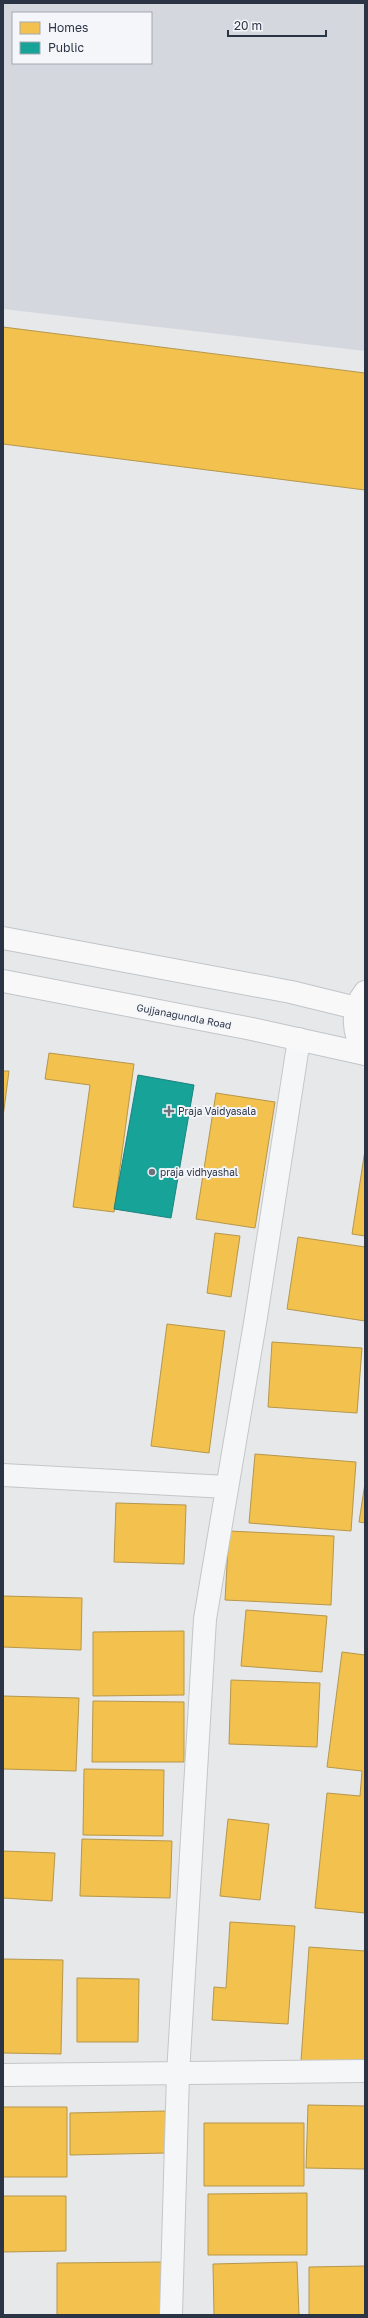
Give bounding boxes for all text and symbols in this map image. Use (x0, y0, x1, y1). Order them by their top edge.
legend (12, 12, 152, 64)
scale bar (228, 12, 326, 38)
text: 20 m (234, 18, 262, 33)
text: Homes (48, 20, 88, 35)
text: Public (48, 40, 85, 55)
street label: Gujjanagundla Road (136, 1001, 232, 1031)
marker: Praja Vaidyasala (163, 1105, 175, 1117)
place label: Praja Vaidyasala (178, 1105, 256, 1117)
place label: praja vidhyashal (160, 1166, 238, 1178)
marker: praja vidhyashal (147, 1167, 157, 1177)

